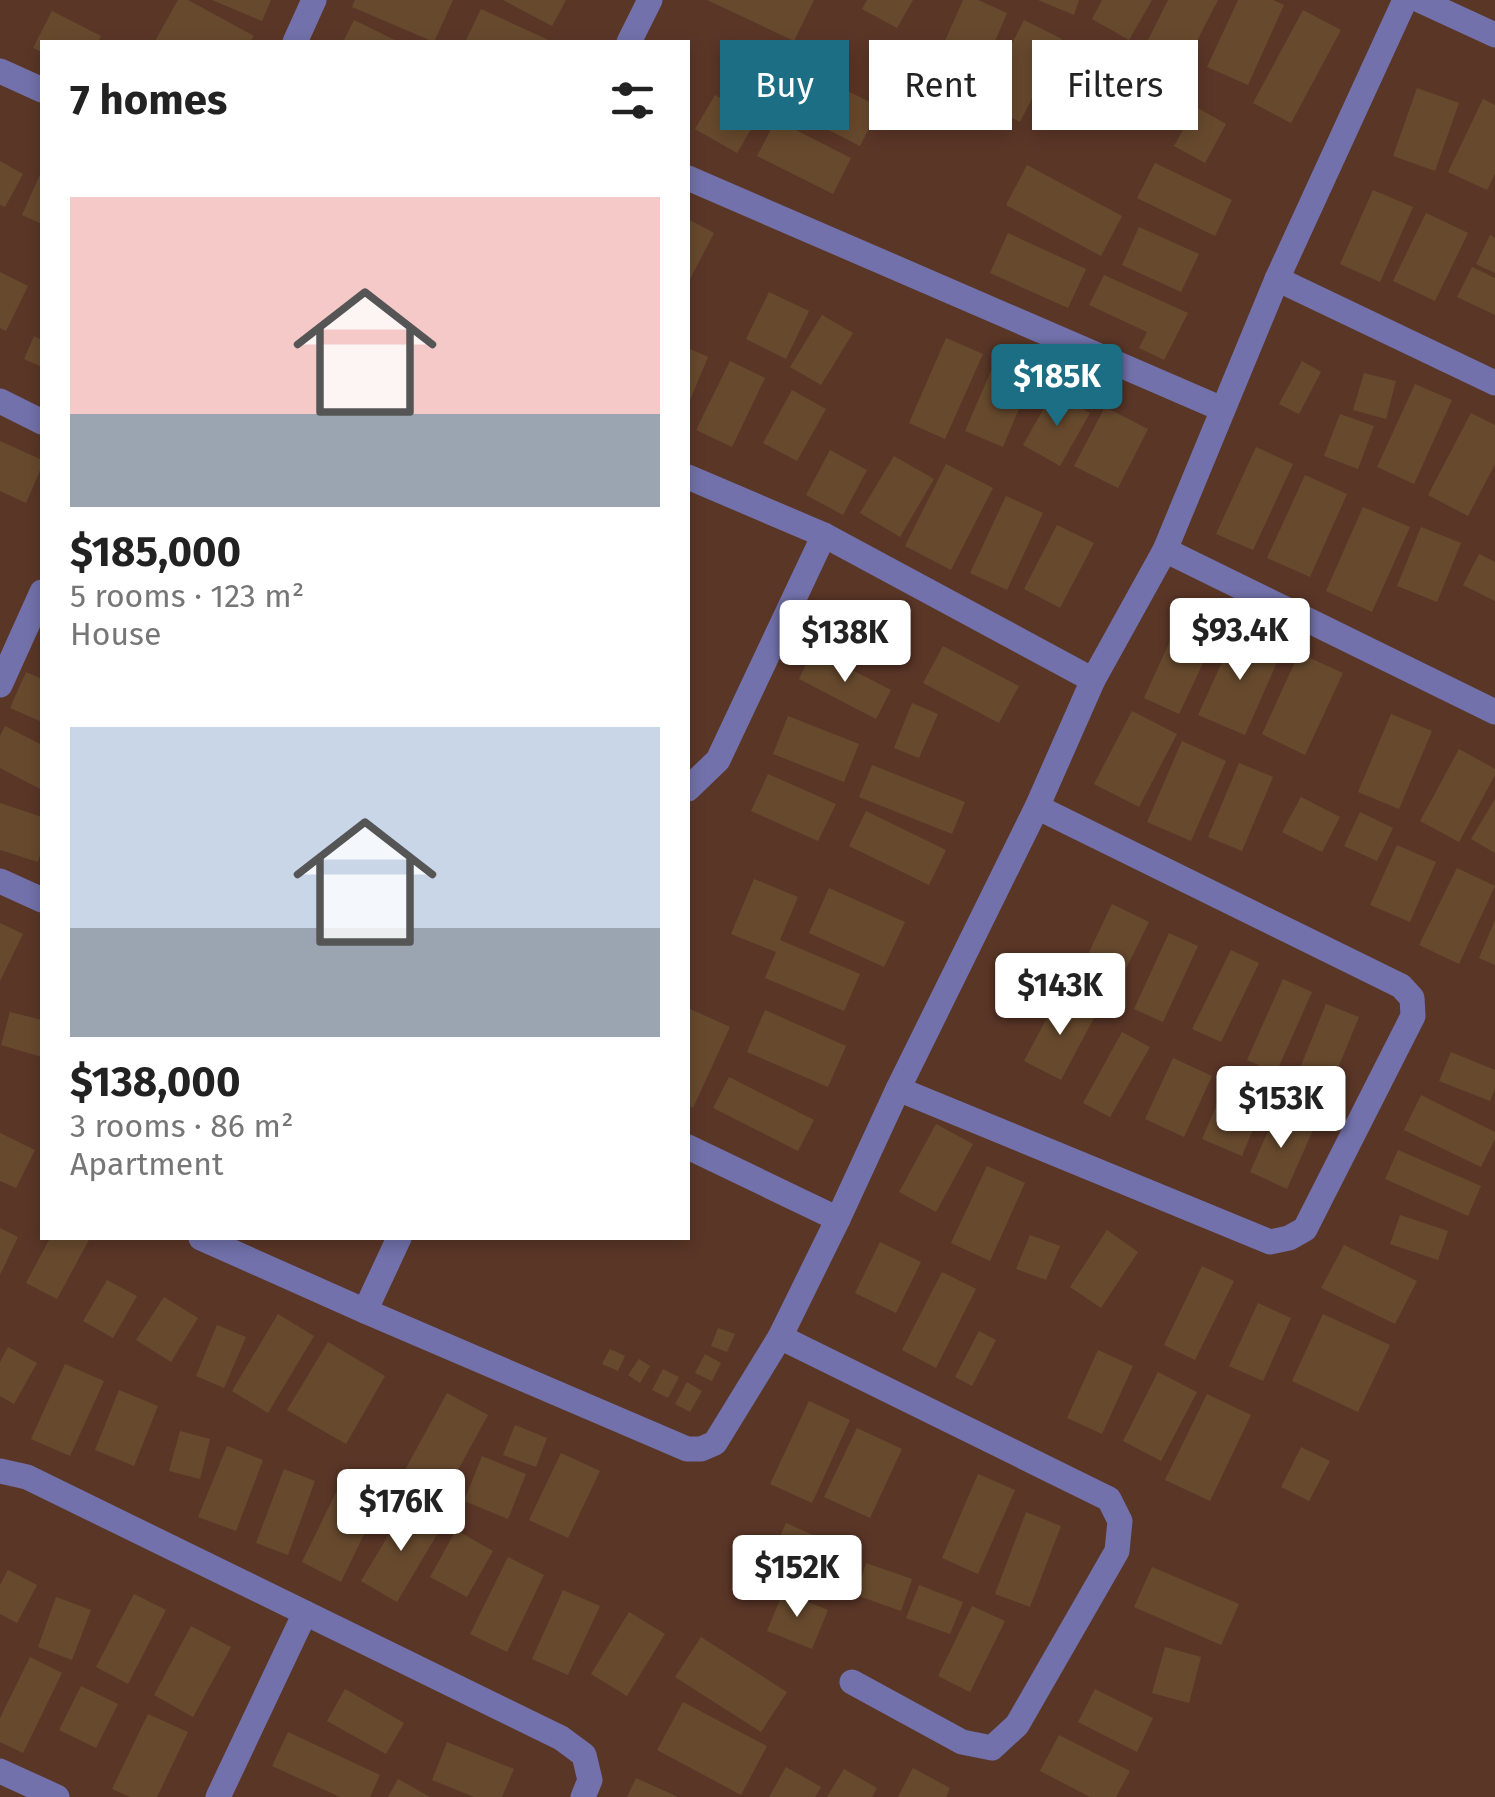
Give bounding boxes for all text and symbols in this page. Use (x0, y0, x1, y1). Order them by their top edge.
chip: Buy (720, 40, 849, 130)
chip: Rent (869, 40, 1012, 130)
chip: Filters (1032, 40, 1198, 130)
icon: filters (605, 73, 660, 128)
text: 7 homes (70, 75, 227, 125)
icon: home (275, 262, 455, 442)
pin: $185K (987, 344, 1127, 429)
text: $185K (1013, 357, 1101, 395)
text: $185,000 (70, 527, 241, 577)
text: 5 rooms · 123 m² (70, 577, 304, 615)
pin: $93.4K (1159, 598, 1321, 683)
pin: $138K (775, 600, 915, 685)
text: $93.4K (1192, 611, 1288, 649)
text: $138K (802, 613, 888, 651)
text: House (70, 615, 161, 653)
icon: home (275, 792, 455, 972)
pin: $143K (990, 953, 1130, 1038)
text: $143K (1017, 966, 1103, 1004)
text: $138,000 (70, 1057, 240, 1107)
pin: $153K (1211, 1066, 1351, 1151)
text: $153K (1238, 1079, 1324, 1117)
text: 3 rooms · 86 m² (70, 1107, 293, 1145)
text: Apartment (70, 1145, 224, 1183)
pin: $176K (331, 1469, 471, 1554)
text: $176K (359, 1482, 443, 1520)
pin: $152K (727, 1535, 867, 1620)
text: $152K (755, 1548, 839, 1586)

